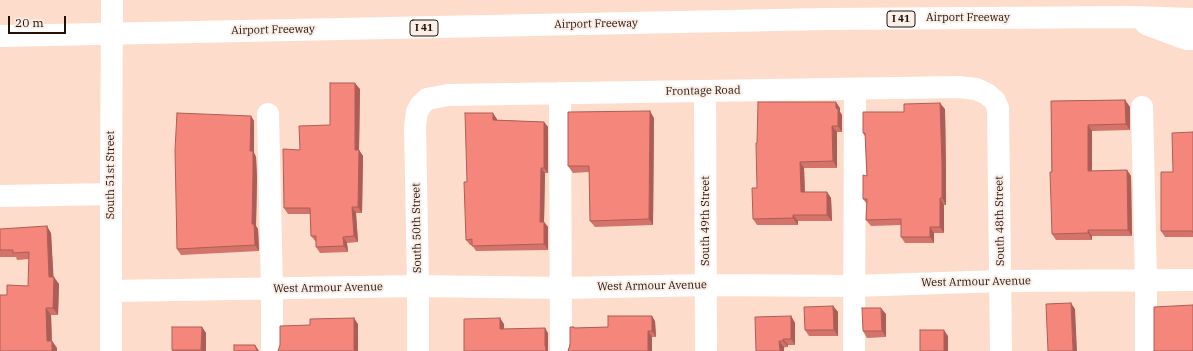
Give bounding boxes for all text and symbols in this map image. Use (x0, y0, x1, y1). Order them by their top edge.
scale bar (10, 8, 68, 34)
road number: I 41 (887, 11, 915, 27)
street label: Airport Freeway (926, 11, 1010, 25)
text: 20 m (15, 15, 44, 30)
street label: Airport Freeway (554, 17, 638, 31)
road number: I 41 (410, 20, 438, 36)
street label: Airport Freeway (231, 23, 315, 37)
street label: Frontage Road (665, 84, 741, 98)
street label: South 51st Street (104, 131, 118, 219)
street label: South 49th Street (699, 176, 713, 266)
street label: South 48th Street (993, 176, 1007, 266)
street label: South 50th Street (410, 183, 424, 273)
street label: West Armour Avenue (921, 274, 1031, 290)
street label: West Armour Avenue (597, 278, 707, 294)
street label: West Armour Avenue (273, 280, 383, 296)

